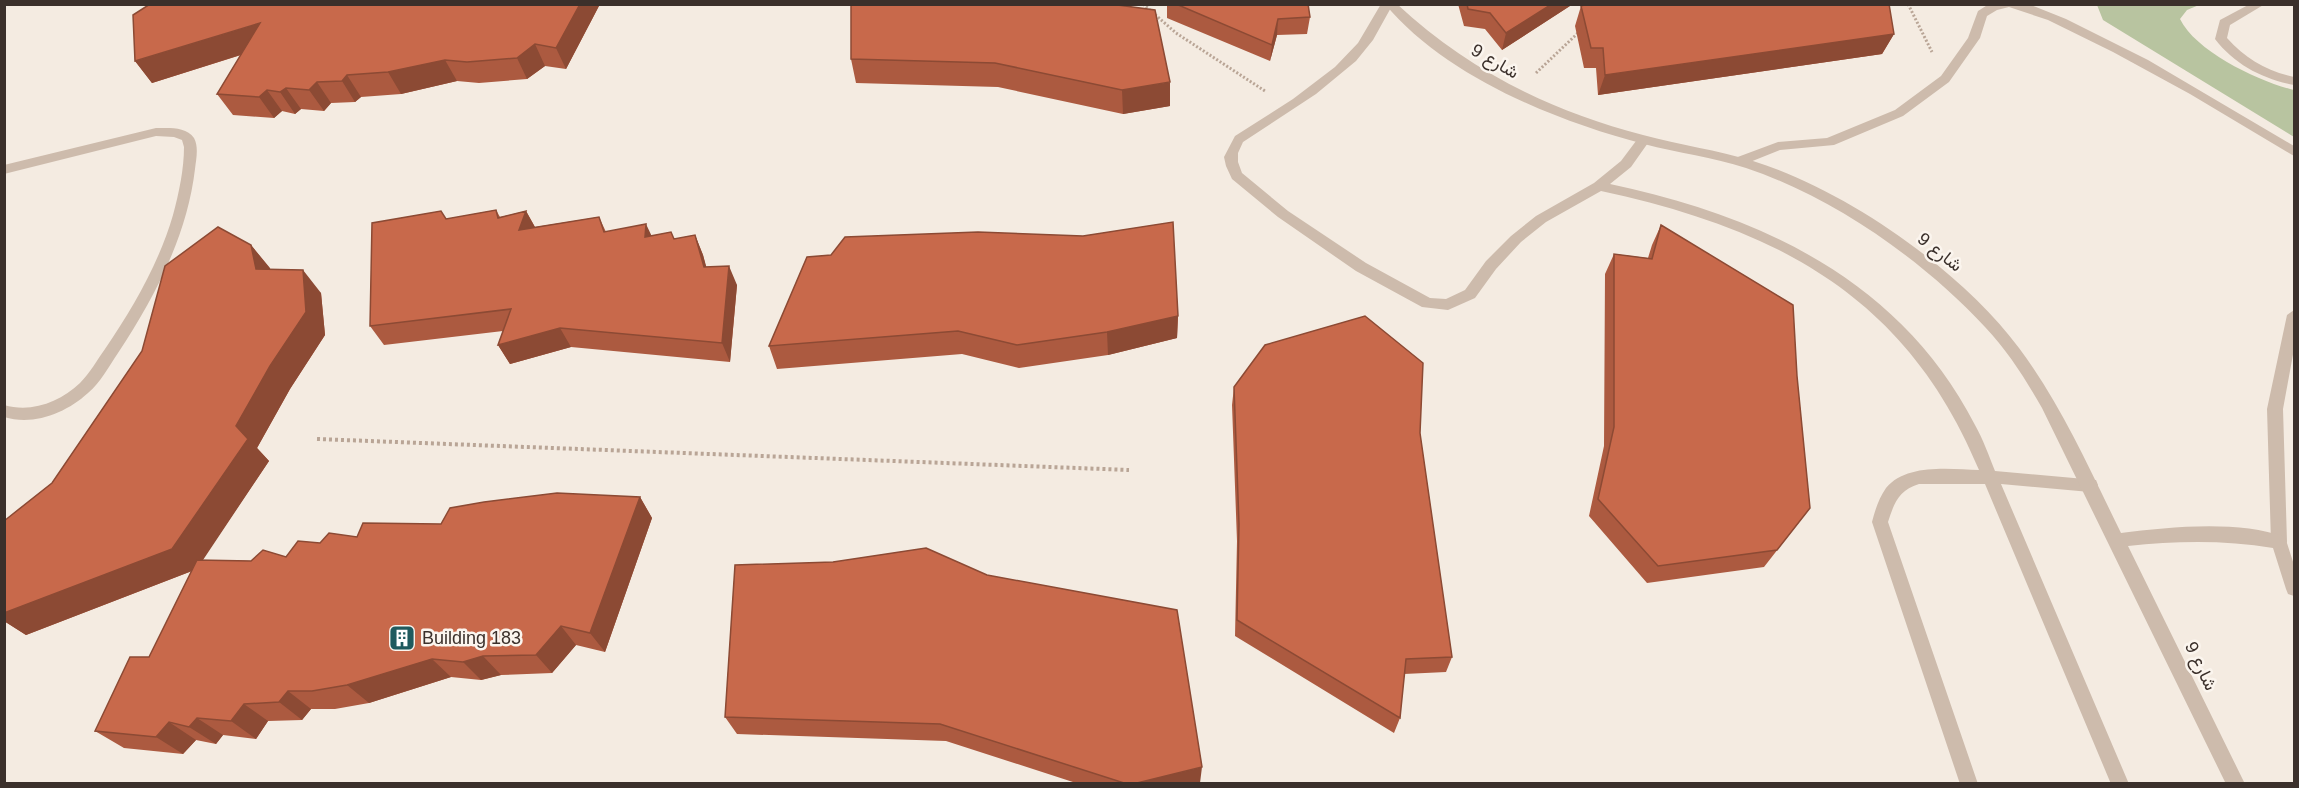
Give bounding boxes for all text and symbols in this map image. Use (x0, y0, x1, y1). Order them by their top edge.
street label: شارع 9 (1467, 40, 1522, 84)
street label: شارع 9 (1912, 228, 1966, 277)
building icon: Building 183 (387, 623, 417, 653)
place label: Building 183 (422, 628, 521, 648)
street label: شارع 9 (2179, 639, 2221, 694)

